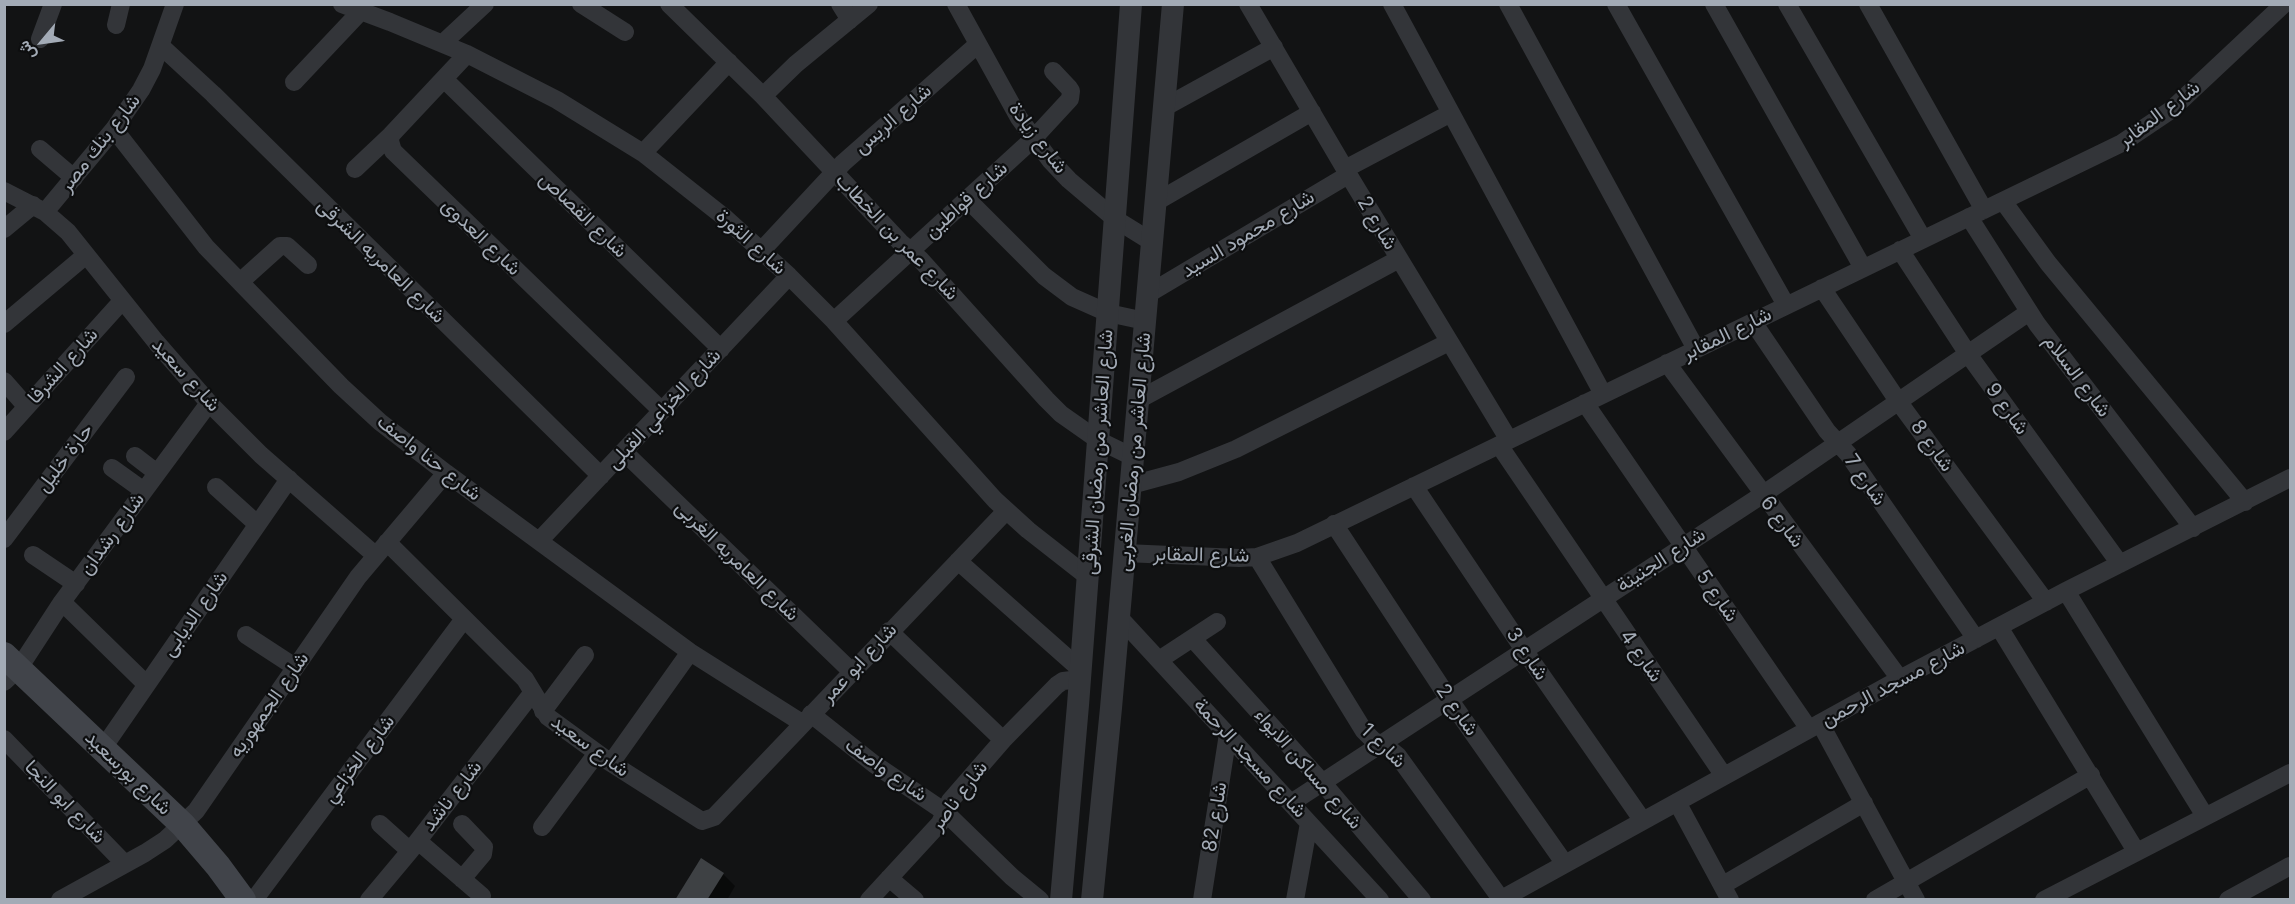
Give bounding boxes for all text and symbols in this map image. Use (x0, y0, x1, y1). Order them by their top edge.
north arrow (12, 12, 72, 72)
text: ش (13, 37, 40, 64)
street label: شارع المقابر (2113, 75, 2205, 153)
street label: شارع الريس (849, 79, 937, 159)
street label: شارع بنك مصر (54, 89, 146, 197)
street label: شارع زيادة (1003, 98, 1073, 178)
street label: شارع قواطين (919, 156, 1013, 244)
street label: شارع القصاص (534, 167, 632, 263)
street label: شارع عمر بن الخطاب (830, 168, 964, 306)
street label: شارع محمود السيد (1177, 185, 1319, 283)
street label: شارع 2 (1352, 192, 1402, 254)
street label: شارع العدوى (436, 193, 526, 281)
street label: شارع العامريه الشرقى (312, 194, 450, 328)
street label: شارع الثورة (711, 204, 791, 280)
street label: شارع المقابر (1678, 302, 1776, 366)
street label: شارع الشرفا (23, 323, 103, 409)
street label: شارع العاشر من رمضان الشرقى (1077, 328, 1119, 576)
street label: شارع السلام (2038, 330, 2116, 422)
street label: شارع العاشر من رمضان الغربى (1112, 331, 1156, 573)
street label: شارع سعيد (147, 333, 225, 417)
street label: شارع الخزاعي القبلى (602, 344, 726, 474)
street label: شارع 9 (1980, 378, 2034, 440)
street label: شارع حنا واصف (372, 410, 486, 506)
street label: شارع 8 (1905, 415, 1959, 477)
street label: حارة خليل (31, 419, 99, 497)
street label: شارع 7 (1839, 450, 1891, 510)
street label: شارع رشدان (74, 488, 150, 580)
street label: شارع 6 (1755, 492, 1809, 552)
street label: شارع العامريه الغربى (670, 496, 804, 626)
street label: شارع الجنينة (1612, 522, 1710, 598)
street label: شارع المقابر (1153, 542, 1249, 568)
street label: شارع 5 (1691, 565, 1743, 627)
street label: شارع الديابى (157, 567, 233, 661)
street label: شارع ابو عمر (816, 618, 902, 708)
street label: شارع 3 (1501, 623, 1553, 685)
street label: شارع 4 (1614, 625, 1668, 687)
street label: شارع مسجد الرحمن (1817, 636, 1969, 732)
street label: شارع الجمهوريه (224, 647, 314, 763)
street label: شارع 2 (1431, 679, 1483, 741)
street label: شارع مسجد الرحمة (1188, 693, 1312, 823)
street label: شارع مساكن الايواء (1249, 704, 1367, 834)
street label: شارع الخزاعي (318, 710, 400, 808)
street label: شارع سعيد (546, 710, 634, 782)
street label: شارع 1 (1355, 719, 1411, 773)
street label: شارع بورسعيد (80, 726, 176, 820)
street label: شارع واصف (840, 733, 932, 807)
street label: شارع ابو النجا (19, 755, 111, 849)
street label: شارع ناشد (417, 756, 487, 836)
street label: شارع ناصر (925, 756, 993, 836)
street label: شارع 82 (1198, 780, 1232, 854)

